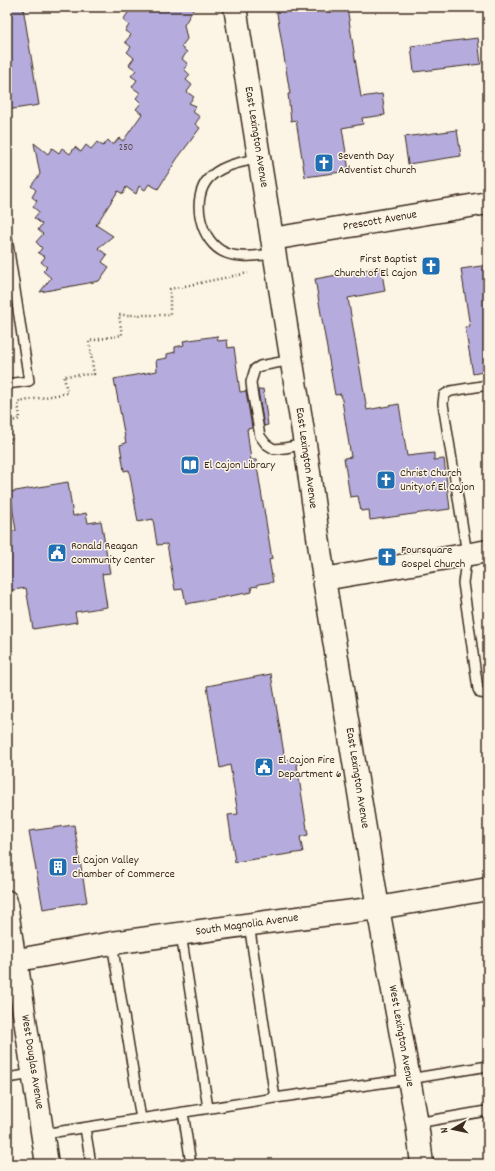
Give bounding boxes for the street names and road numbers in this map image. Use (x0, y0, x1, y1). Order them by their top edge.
street label: East Lexington Avenue (240, 85, 272, 189)
street label: Prescott Avenue (342, 206, 418, 236)
street label: East Lexington Avenue (290, 406, 322, 510)
street label: East Lexington Avenue (341, 726, 373, 830)
street label: South Magnolia Avenue (195, 909, 299, 941)
street label: West Lexington Avenue (384, 984, 418, 1088)
street label: West Douglas Avenue (16, 1014, 48, 1110)

